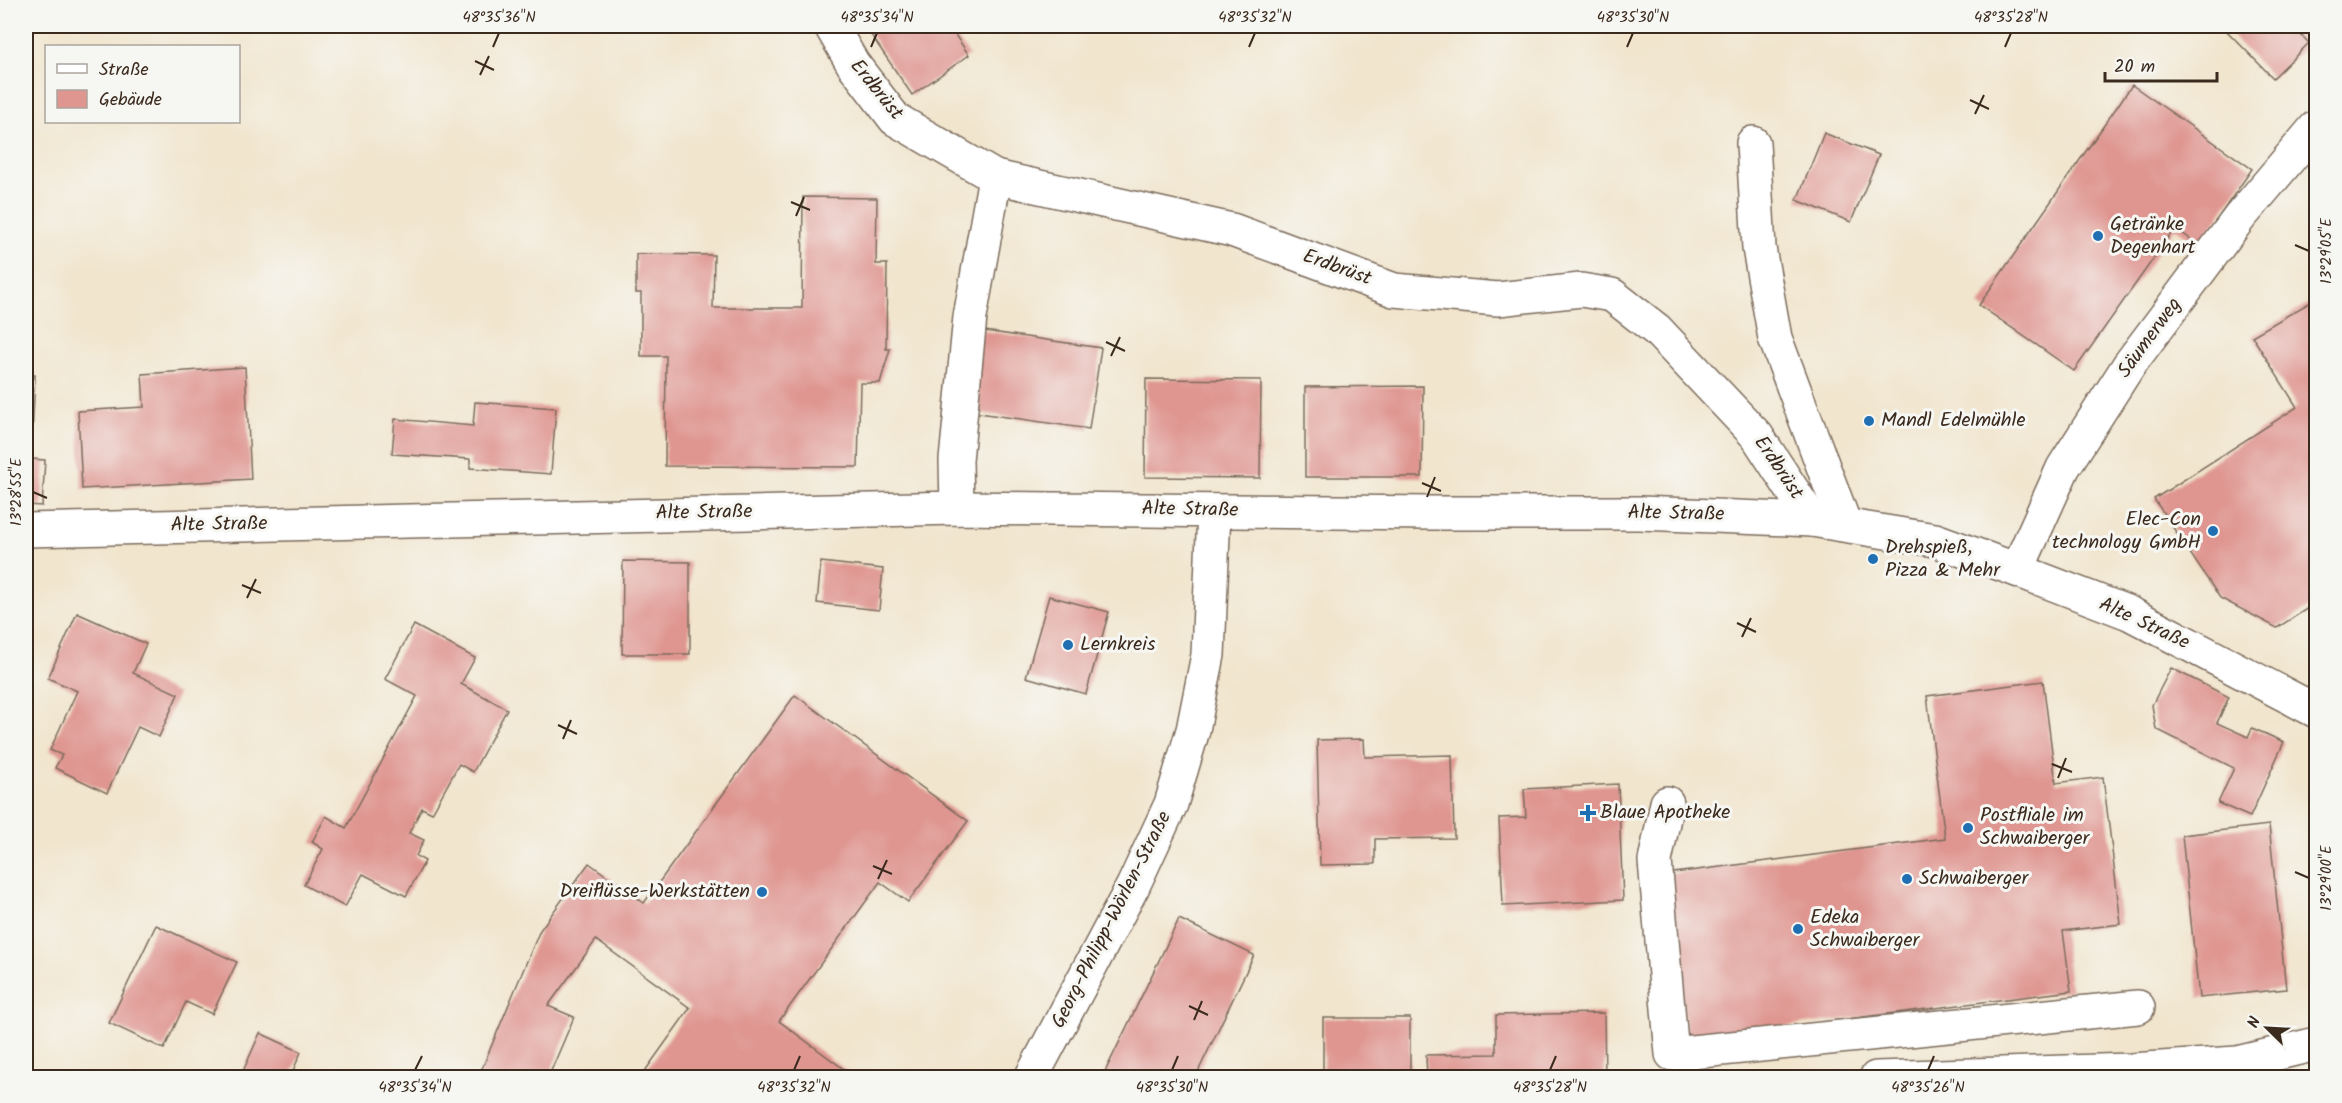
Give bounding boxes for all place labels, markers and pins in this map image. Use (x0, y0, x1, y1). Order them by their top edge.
place label: Getränke Degenhart (2110, 209, 2196, 264)
marker: Getränke Degenhart (2091, 229, 2105, 243)
place label: Mandl Edelmühle (1881, 405, 2025, 437)
marker: Mandl Edelmühle (1862, 414, 1876, 428)
place label: Elec-Con technology GmbH (2052, 504, 2201, 559)
marker: Elec-Con technology GmbH (2206, 524, 2220, 538)
place label: Drehspieß, Pizza & Mehr (1885, 532, 2001, 587)
marker: Drehspieß, Pizza & Mehr (1866, 552, 1880, 566)
place label: Lernkreis (1080, 629, 1156, 661)
marker: Lernkreis (1061, 638, 1075, 652)
place label: Blaue Apotheke (1600, 797, 1730, 829)
place label: Postfliale im Schwaiberger (1980, 800, 2090, 855)
marker: Blaue Apotheke (1581, 806, 1595, 820)
marker: Postfliale im Schwaiberger (1961, 821, 1975, 835)
place label: Schwaiberger (1919, 863, 2029, 895)
marker: Schwaiberger (1900, 872, 1914, 886)
place label: Dreiflüsse-Werkstätten (560, 876, 750, 908)
marker: Dreiflüsse-Werkstätten (755, 885, 769, 899)
place label: Edeka Schwaiberger (1810, 902, 1920, 957)
marker: Edeka Schwaiberger (1791, 922, 1805, 936)

